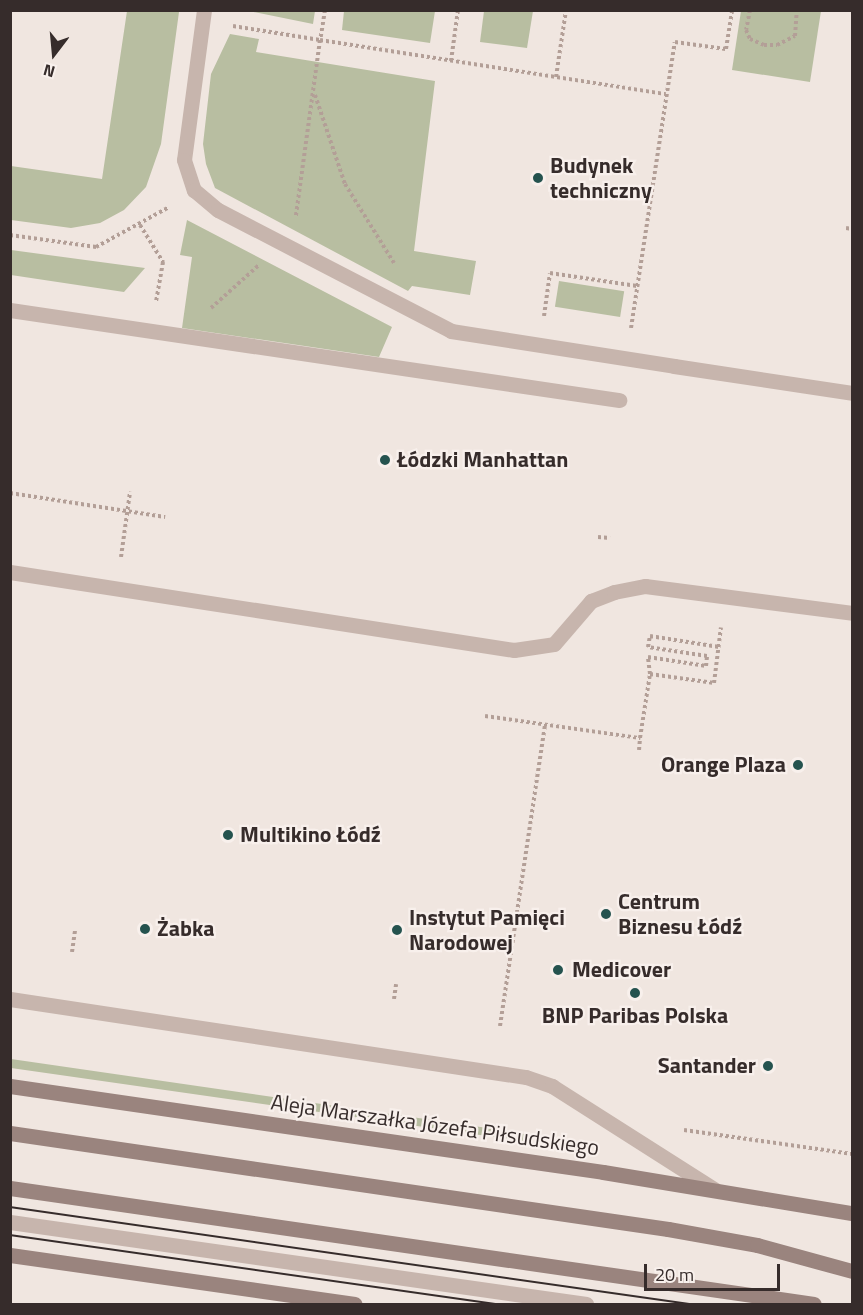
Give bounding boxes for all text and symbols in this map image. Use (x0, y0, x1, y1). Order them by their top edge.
north arrow (24, 24, 84, 84)
text: N (40, 58, 58, 84)
place label: Budynek techniczny (550, 152, 652, 204)
marker: Budynek techniczny (531, 171, 545, 185)
place label: Łódzki Manhattan (397, 447, 568, 473)
marker: Łódzki Manhattan (378, 453, 392, 467)
place label: Orange Plaza (661, 752, 786, 778)
marker: Orange Plaza (791, 758, 805, 772)
place label: Multikino Łódź (240, 822, 381, 848)
marker: Multikino Łódź (221, 828, 235, 842)
place label: Centrum Biznesu Łódź (618, 888, 742, 939)
place label: Instytut Pamięci Narodowej (409, 904, 565, 956)
marker: Centrum Biznesu Łódź (599, 907, 613, 921)
place label: Żabka (157, 916, 214, 942)
marker: Żabka (138, 922, 152, 936)
marker: Instytut Pamięci Narodowej (390, 923, 404, 937)
place label: Medicover (572, 957, 671, 983)
marker: Medicover (549, 961, 567, 979)
marker: BNP Paribas Polska (628, 986, 642, 1000)
place label: BNP Paribas Polska (542, 1003, 728, 1029)
place label: Santander (658, 1053, 756, 1079)
marker: Santander (761, 1059, 775, 1073)
street label: Aleja Marszałka Józefa Piłsudskiego (269, 1089, 601, 1161)
scale bar (647, 1252, 784, 1290)
text: 20 m (655, 1261, 694, 1288)

